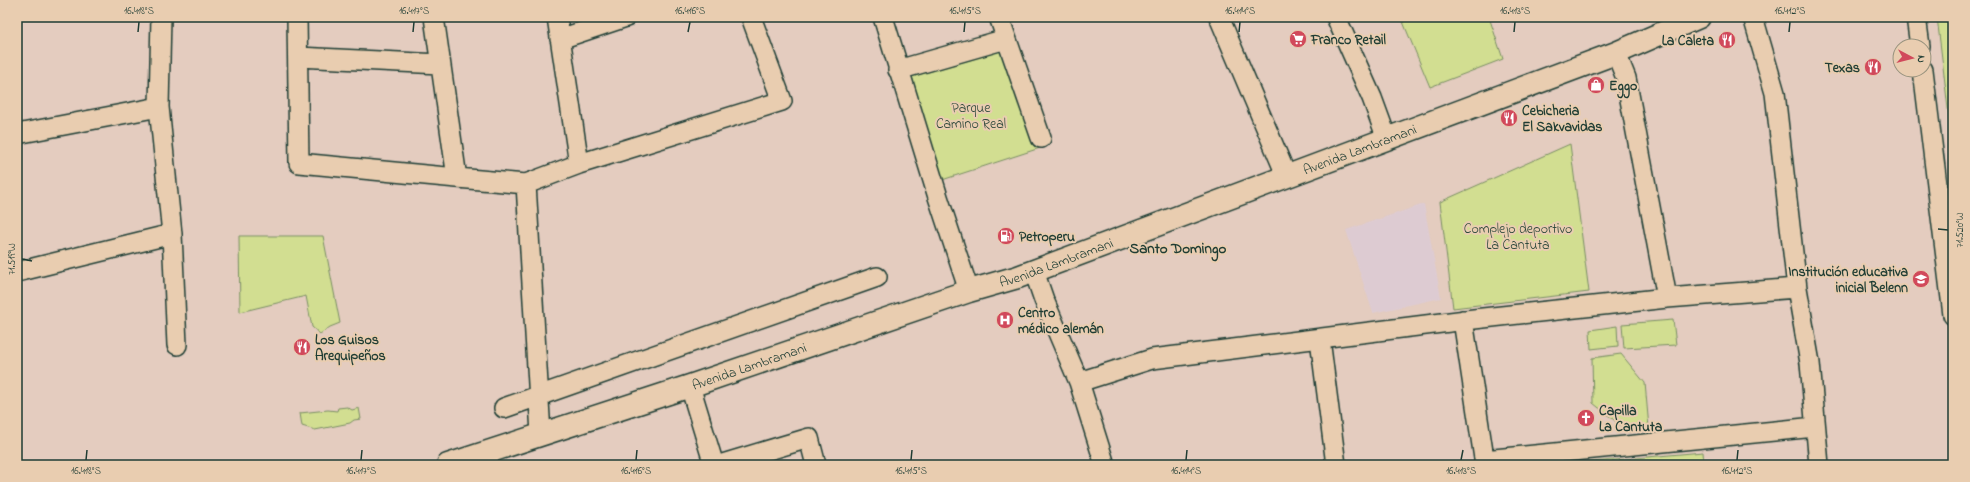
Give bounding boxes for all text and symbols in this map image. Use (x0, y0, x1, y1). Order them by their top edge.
text: 16.418°S (124, 4, 154, 19)
text: 16.417°S (399, 4, 430, 19)
text: 16.416°S (675, 4, 706, 19)
text: 16.415°S (949, 4, 981, 19)
text: 16.414°S (1225, 4, 1256, 19)
text: 16.413°S (1500, 4, 1531, 19)
text: 16.412°S (1775, 4, 1806, 19)
supermarket icon: Franco Retail (1288, 29, 1308, 49)
place label: Franco Retail (1310, 30, 1387, 51)
restaurant icon: La Caleta (1717, 30, 1737, 50)
place label: La Caleta (1662, 31, 1714, 52)
north arrow (1892, 38, 1932, 78)
text: N (1913, 54, 1929, 64)
restaurant icon: Texas (1863, 57, 1883, 77)
place label: Texas (1825, 58, 1860, 79)
shop icon: Eggo (1586, 75, 1606, 95)
place label: Eggo (1609, 76, 1637, 99)
park label: Parque Camino Real (936, 98, 1006, 135)
place label: Cebicheria El Sakvavidas (1522, 101, 1602, 138)
restaurant icon: Cebicheria El Sakvavidas (1499, 108, 1519, 128)
street label: Avenida Lambramani (1300, 120, 1420, 181)
text: 71.520°W (1953, 212, 1968, 247)
park label: Complejo deportivo La Cantuta (1464, 219, 1572, 256)
fuel station icon: Petroperu (996, 226, 1016, 246)
place label: Petroperu (1019, 227, 1075, 248)
street label: Avenida Lambramani (997, 233, 1117, 294)
district label: Santo Domingo (1130, 238, 1227, 262)
text: 71.519°W (5, 243, 20, 275)
place label: Institución educativa inicial Belenn (1788, 262, 1908, 299)
school or university icon: Institución educativa inicial Belenn (1911, 269, 1931, 289)
place label: Centro médico alemán (1018, 303, 1104, 340)
hospital icon: Centro médico alemán (995, 310, 1015, 330)
place label: Los Guisos Arequipeños (315, 330, 386, 367)
restaurant icon: Los Guisos Arequipeños (292, 337, 312, 357)
street label: Avenida Lambramani (689, 338, 810, 397)
place label: Capilla La Cantuta (1599, 401, 1663, 438)
church icon: Capilla La Cantuta (1576, 408, 1596, 428)
text: 16.418°S (71, 464, 101, 479)
text: 16.417°S (346, 464, 377, 479)
text: 16.416°S (621, 464, 652, 479)
text: 16.415°S (895, 464, 927, 479)
text: 16.414°S (1171, 464, 1202, 479)
text: 16.413°S (1446, 464, 1477, 479)
text: 16.412°S (1722, 464, 1753, 479)

